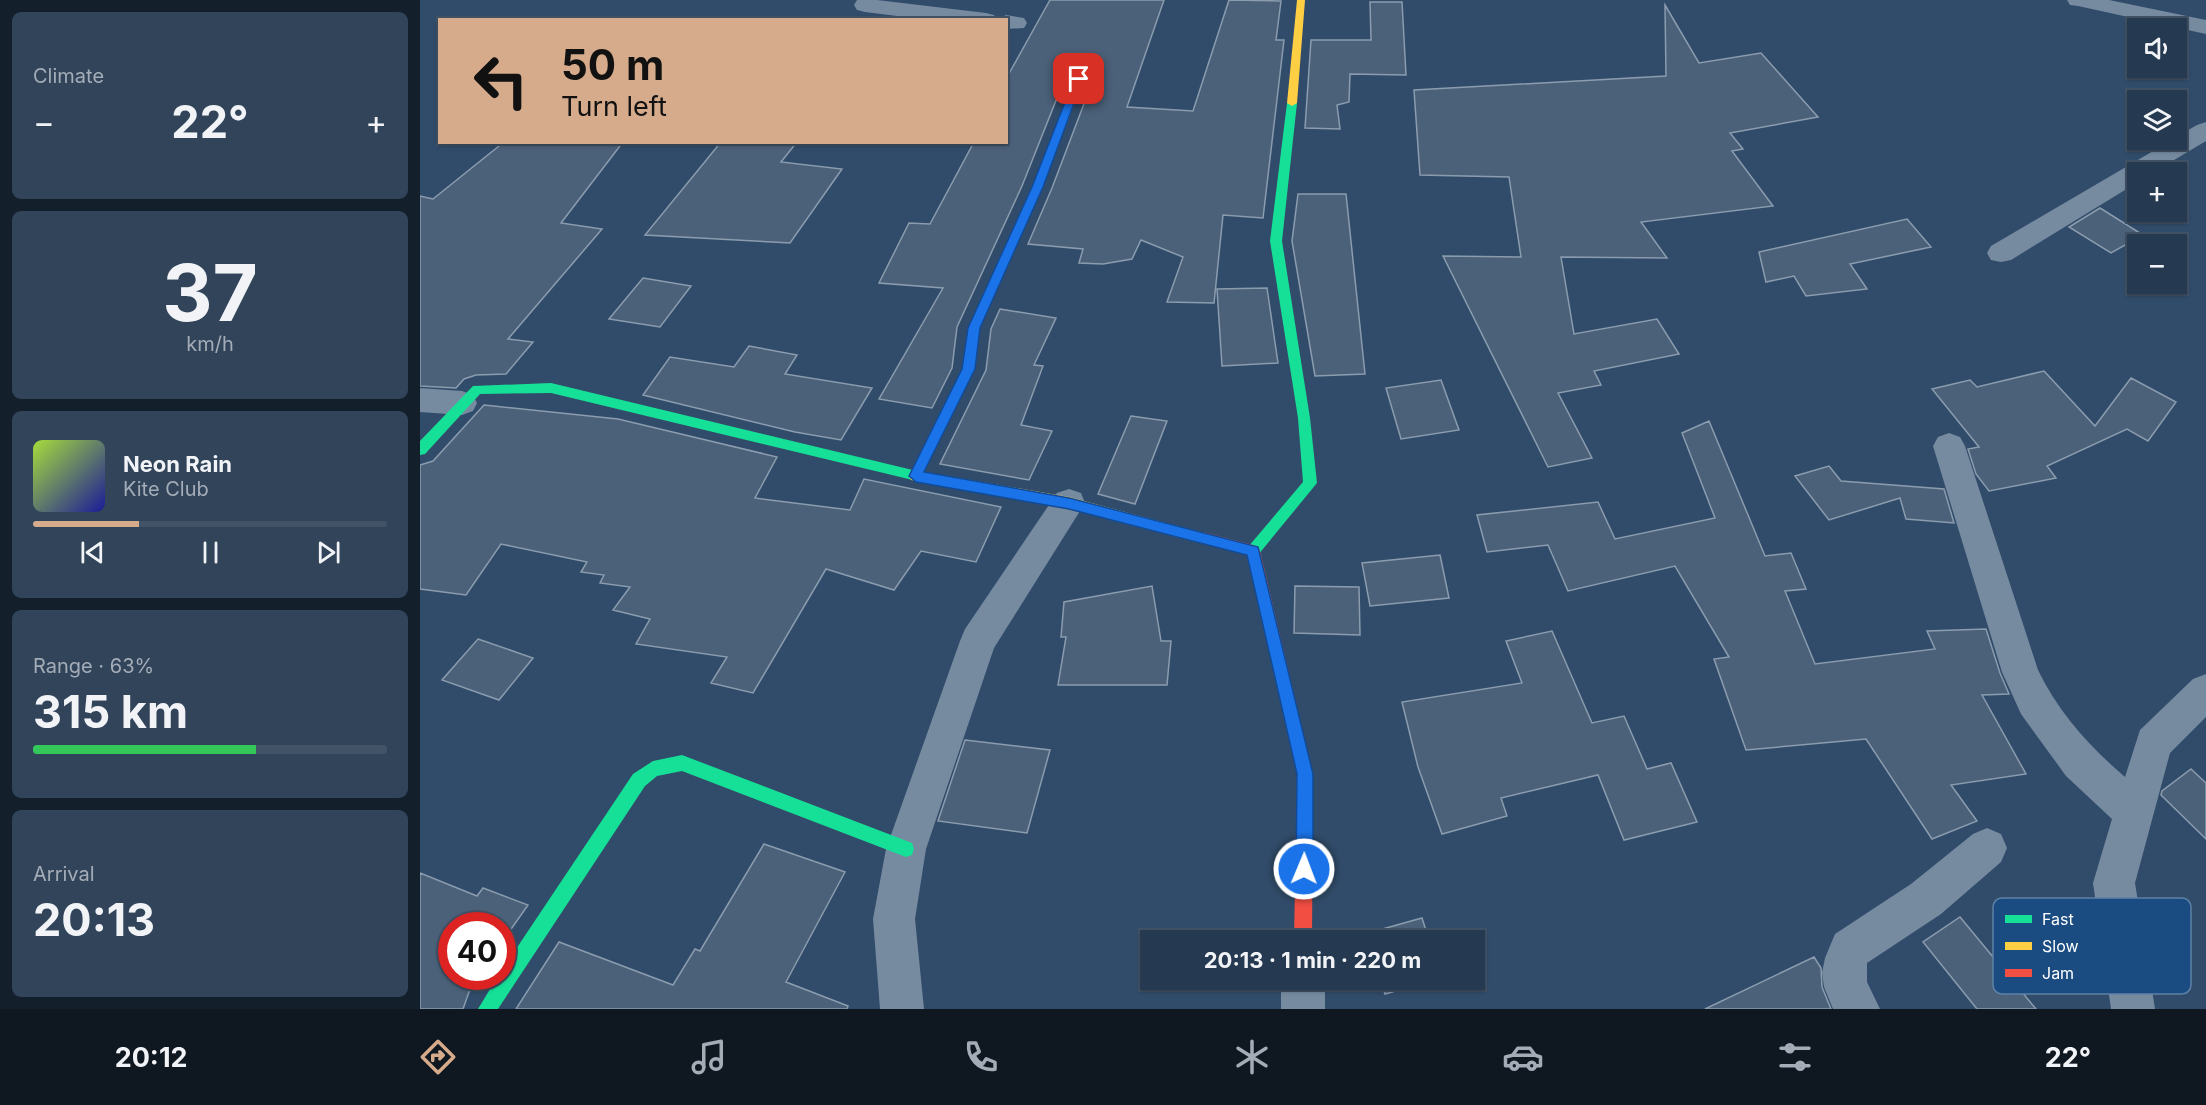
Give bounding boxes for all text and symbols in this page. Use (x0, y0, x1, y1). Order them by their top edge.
map controls (2127, 18, 2187, 294)
button: sound (2127, 18, 2187, 78)
text: 50 m (561, 39, 664, 90)
icon: left (462, 42, 540, 120)
pin (1053, 53, 1104, 104)
icon: arrive (1062, 62, 1095, 95)
text: Climate (33, 64, 104, 88)
text: Turn left (561, 90, 667, 123)
button: layers (2127, 90, 2187, 150)
text: 22° (171, 94, 249, 149)
text: − (33, 102, 55, 142)
text: + (365, 102, 387, 142)
button: + (2127, 162, 2187, 222)
button: − (2127, 234, 2187, 294)
text: 37 (162, 245, 258, 340)
text: km/h (186, 332, 234, 356)
text: Neon Rain (123, 451, 232, 477)
text: Kite Club (123, 477, 209, 501)
icon: previous (76, 536, 109, 569)
icon: pause (194, 536, 227, 569)
icon: next (312, 536, 345, 569)
text: Range · 63% (33, 654, 154, 678)
text: 315 km (33, 684, 188, 739)
position arrow (1272, 837, 1336, 901)
text: Arrival (33, 862, 95, 886)
text: 20:13 (33, 892, 155, 947)
legend (1993, 898, 2191, 994)
text: Fast (2042, 909, 2074, 929)
speed limit sign: 40 (438, 912, 516, 990)
text: Slow (2042, 936, 2079, 956)
text: 20:13 · 1 min · 220 m (1204, 947, 1421, 973)
text: Jam (2042, 963, 2074, 983)
icon: directions (417, 1036, 459, 1078)
icon: music (688, 1036, 730, 1078)
icon: phone (960, 1036, 1002, 1078)
icon: climate (1231, 1036, 1273, 1078)
icon: car (1502, 1036, 1544, 1078)
icon: filters (1774, 1036, 1816, 1078)
text: 20:12 (115, 1041, 188, 1074)
text: 22° (2045, 1041, 2091, 1074)

